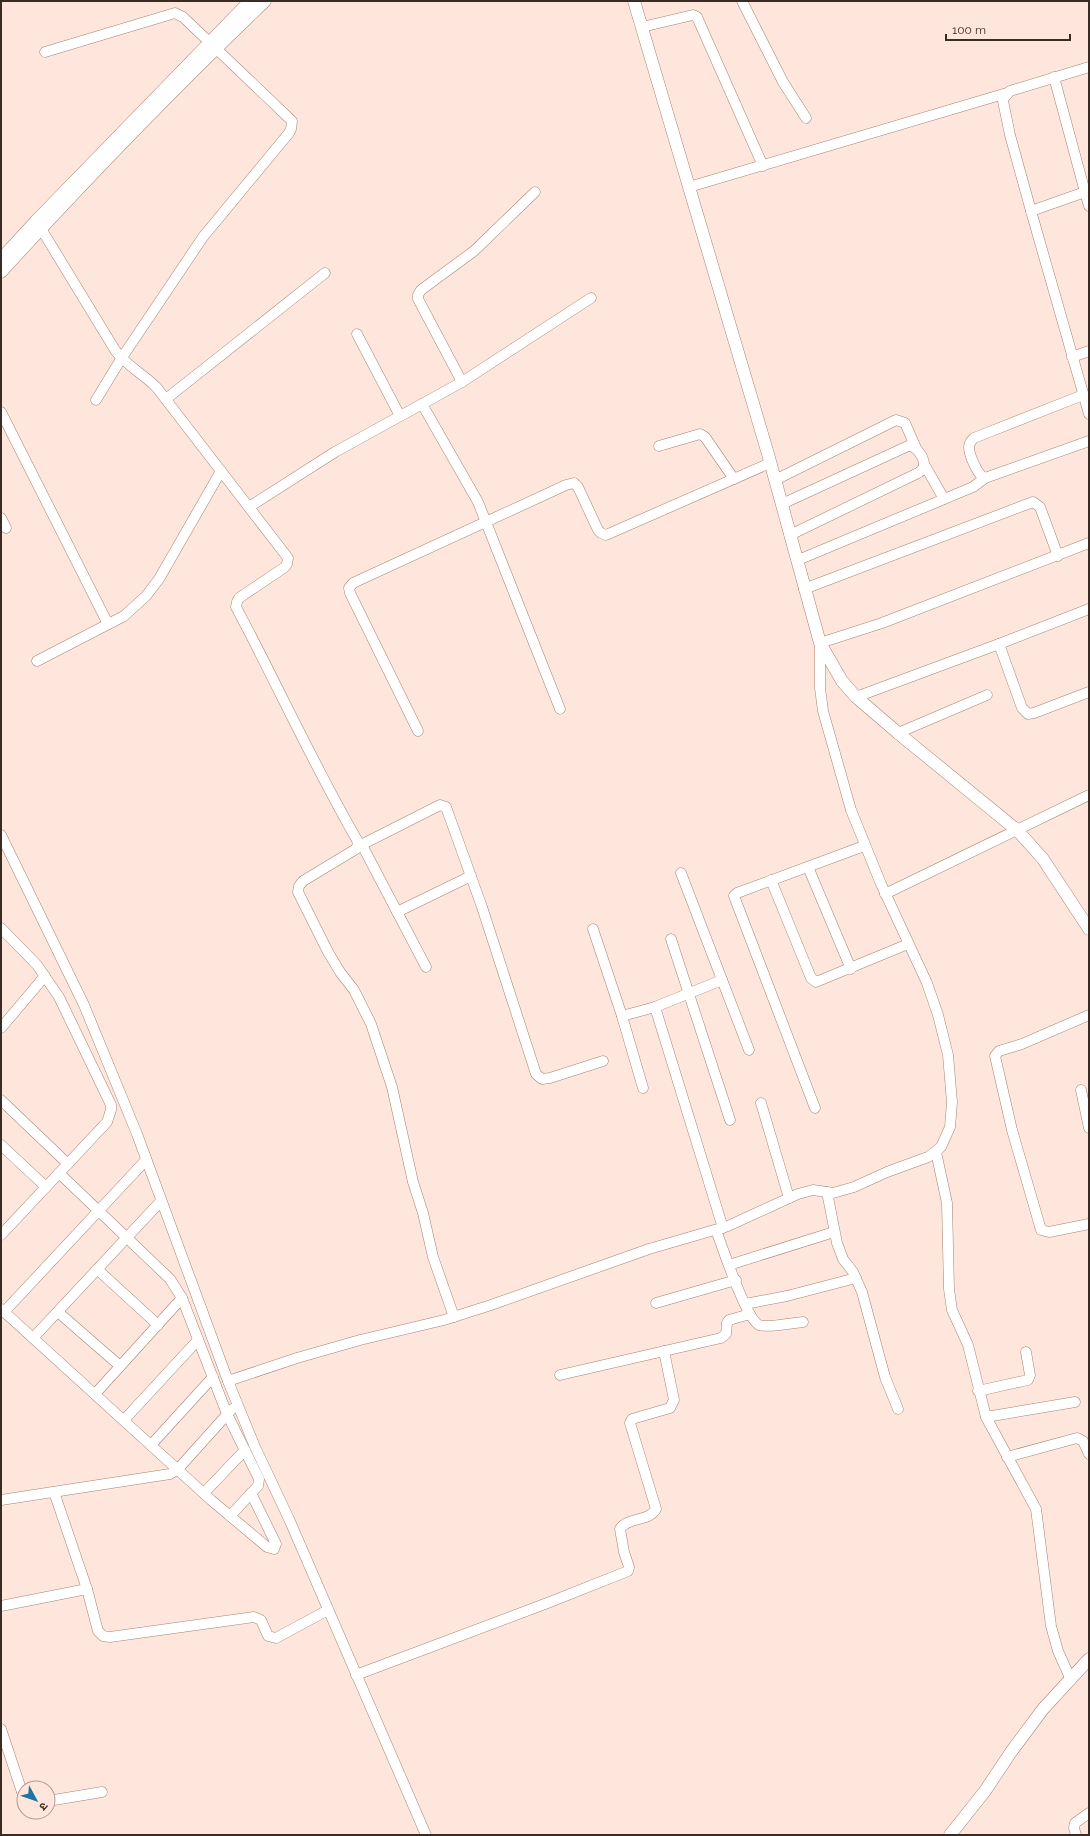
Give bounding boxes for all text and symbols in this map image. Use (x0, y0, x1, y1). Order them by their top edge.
scale bar (946, 16, 1070, 42)
text: 100 m (952, 23, 986, 37)
north arrow (16, 1780, 56, 1820)
text: उ (36, 1799, 50, 1813)

